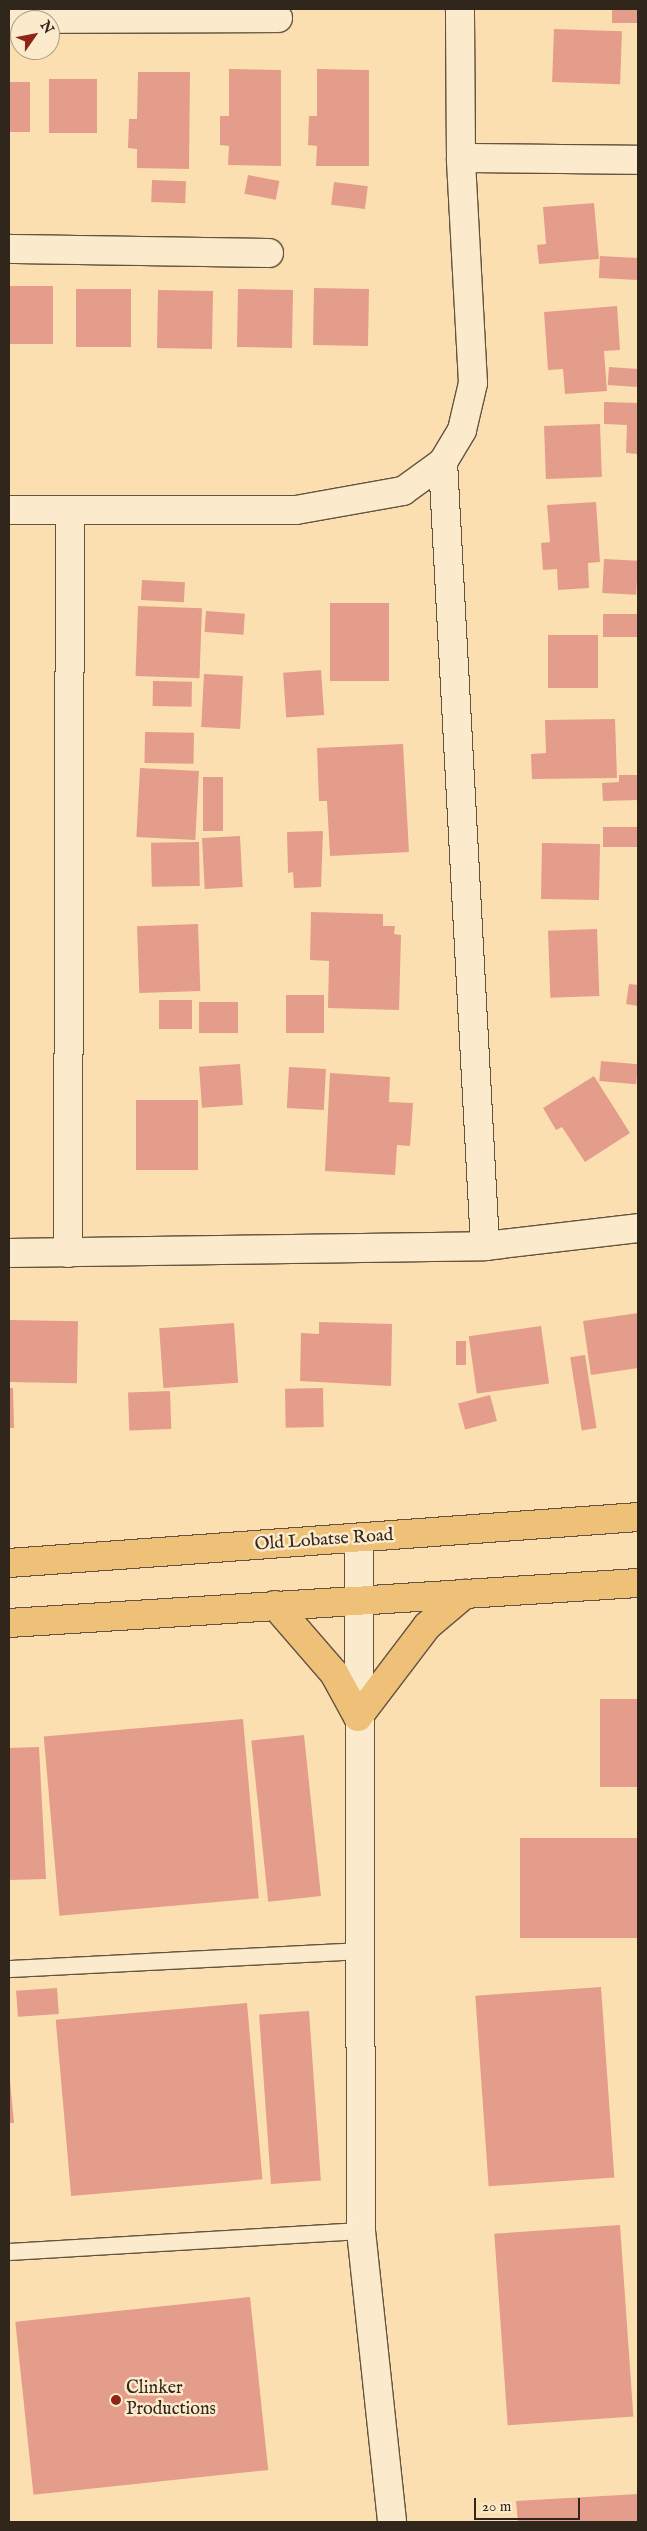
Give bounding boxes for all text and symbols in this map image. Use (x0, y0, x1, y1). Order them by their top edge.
north arrow (10, 10, 60, 60)
text: N (36, 17, 58, 37)
street label: Old Lobatse Road (254, 1525, 394, 1557)
place label: Clinker Productions (126, 2379, 216, 2422)
marker: Clinker Productions (110, 2394, 122, 2406)
scale bar (477, 2488, 583, 2520)
text: 20 m (482, 2497, 511, 2516)

